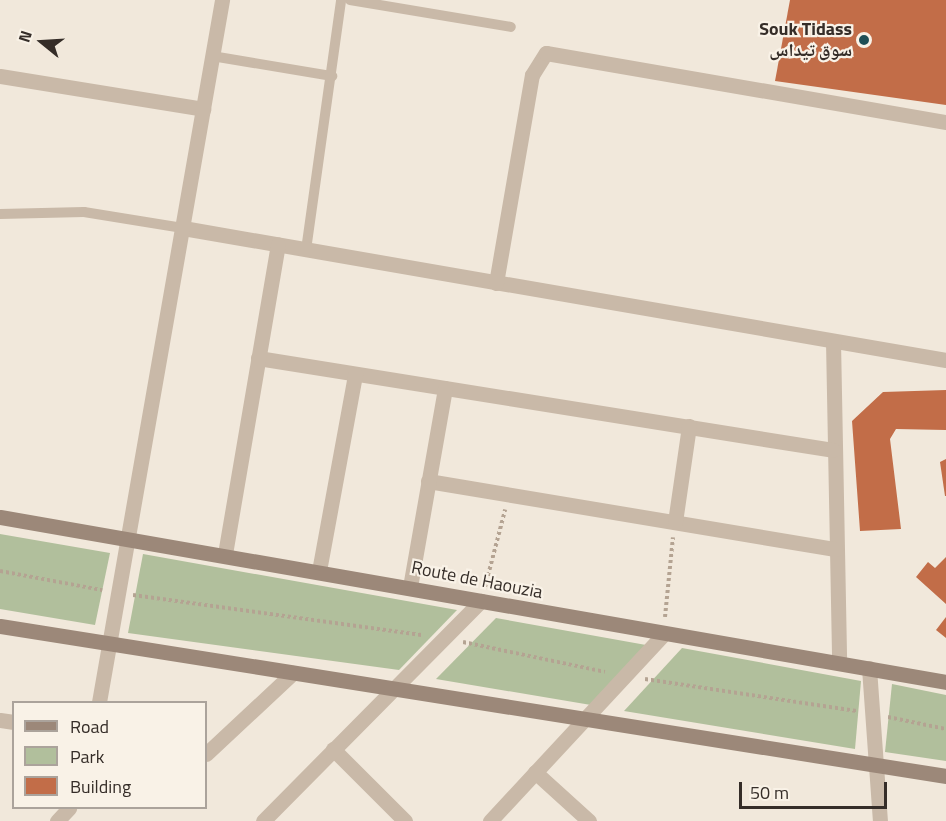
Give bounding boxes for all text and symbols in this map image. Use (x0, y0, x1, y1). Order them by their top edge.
north arrow (12, 12, 72, 72)
place label: Souk Tidass سوق تيداس (759, 19, 852, 62)
text: N (12, 27, 38, 45)
marker: Souk Tidass سوق تيداس (857, 33, 871, 47)
street label: Route de Haouzia (410, 557, 544, 603)
legend (12, 701, 207, 809)
text: Road (70, 713, 109, 740)
text: Park (70, 743, 104, 770)
scale bar (742, 770, 890, 808)
text: Building (70, 773, 131, 800)
text: 50 m (750, 779, 789, 806)

